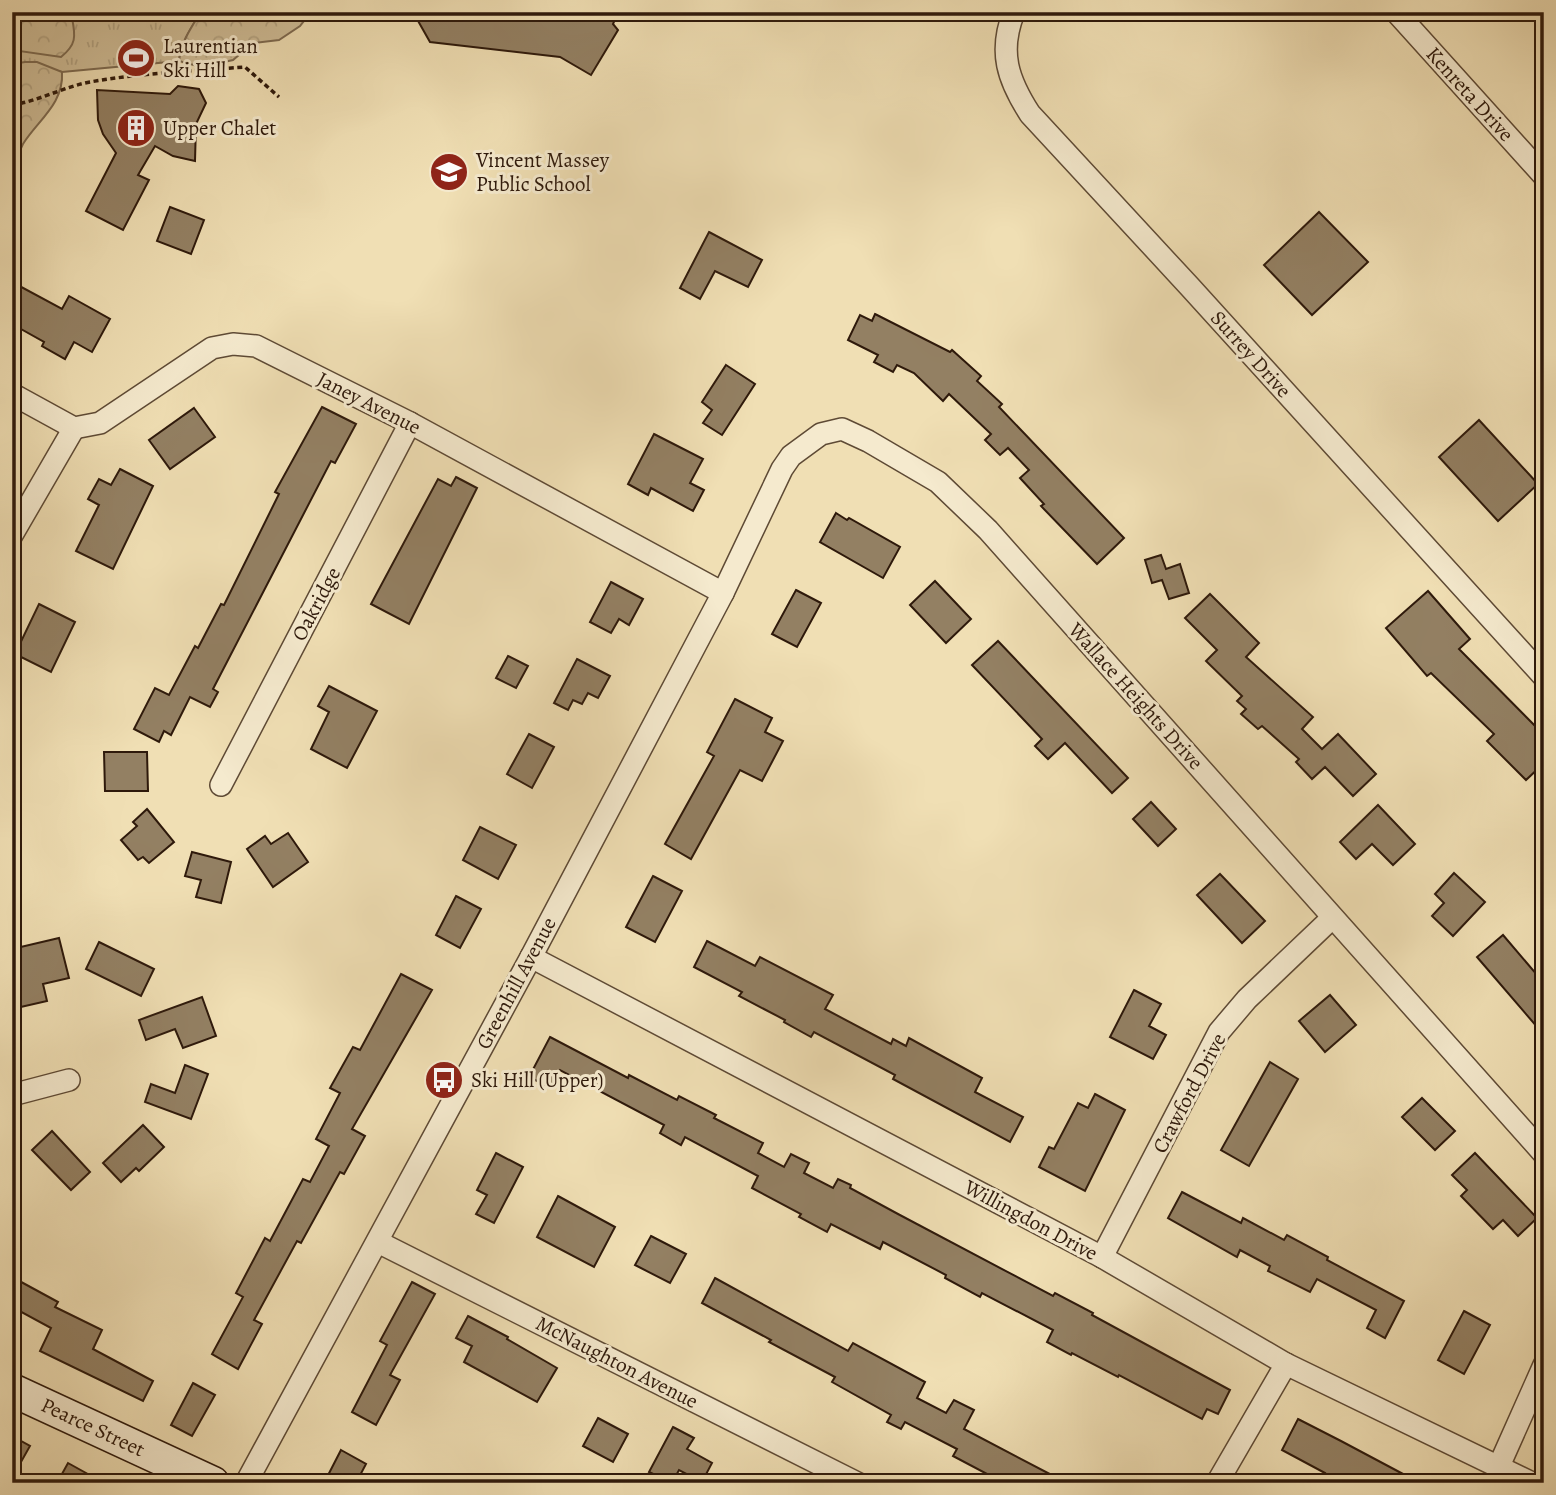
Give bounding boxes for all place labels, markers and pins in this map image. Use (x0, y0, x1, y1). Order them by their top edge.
place label: Laurentian Ski Hill (163, 32, 258, 84)
sports icon: Laurentian Ski Hill (115, 37, 157, 79)
building icon: Upper Chalet (115, 107, 157, 149)
place label: Upper Chalet (163, 114, 276, 142)
place label: Vincent Massey Public School (475, 146, 610, 198)
school or university icon: Vincent Massey Public School (428, 151, 470, 193)
bus stop icon: Ski Hill (Upper) (423, 1059, 465, 1101)
place label: Ski Hill (Upper) (471, 1066, 603, 1094)

